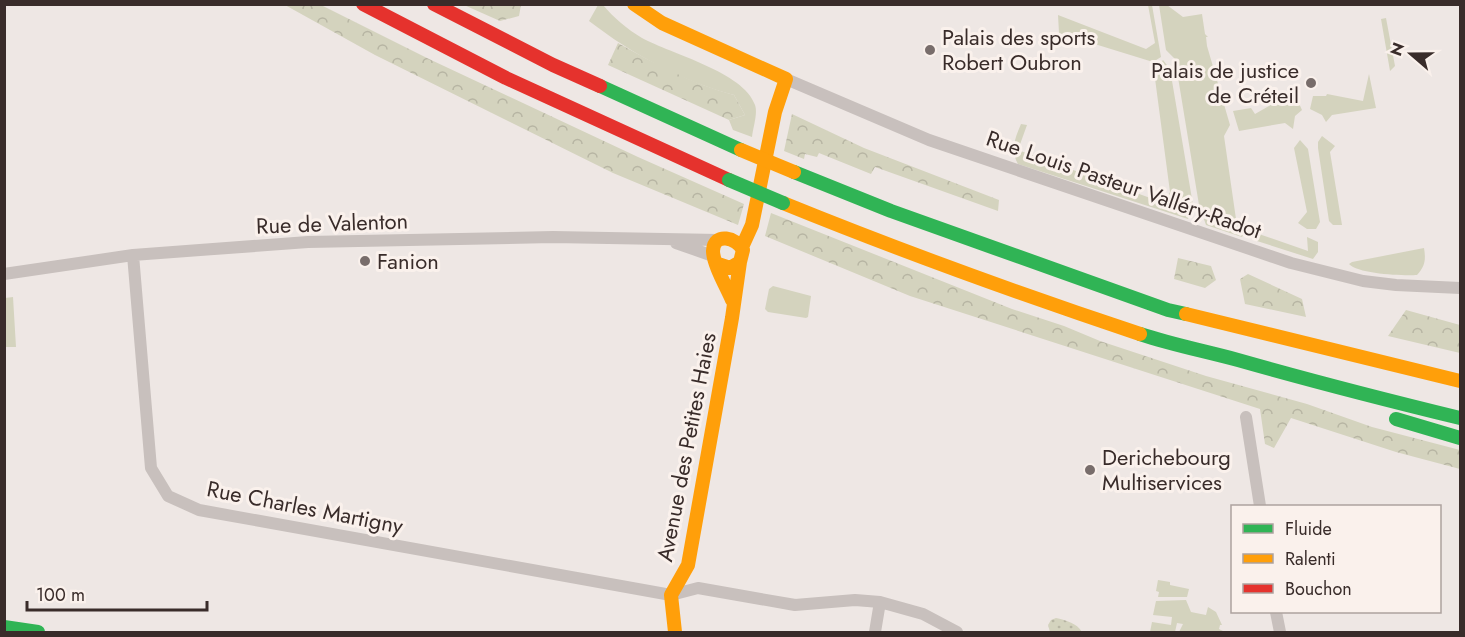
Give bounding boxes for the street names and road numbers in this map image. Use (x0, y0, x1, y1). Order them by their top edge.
street label: Rue Louis Pasteur Valléry-Radot (982, 122, 1267, 246)
street label: Rue de Valenton (256, 204, 408, 242)
street label: Avenue des Petites Haies (648, 330, 724, 564)
street label: Rue Charles Martigny (204, 472, 406, 542)

